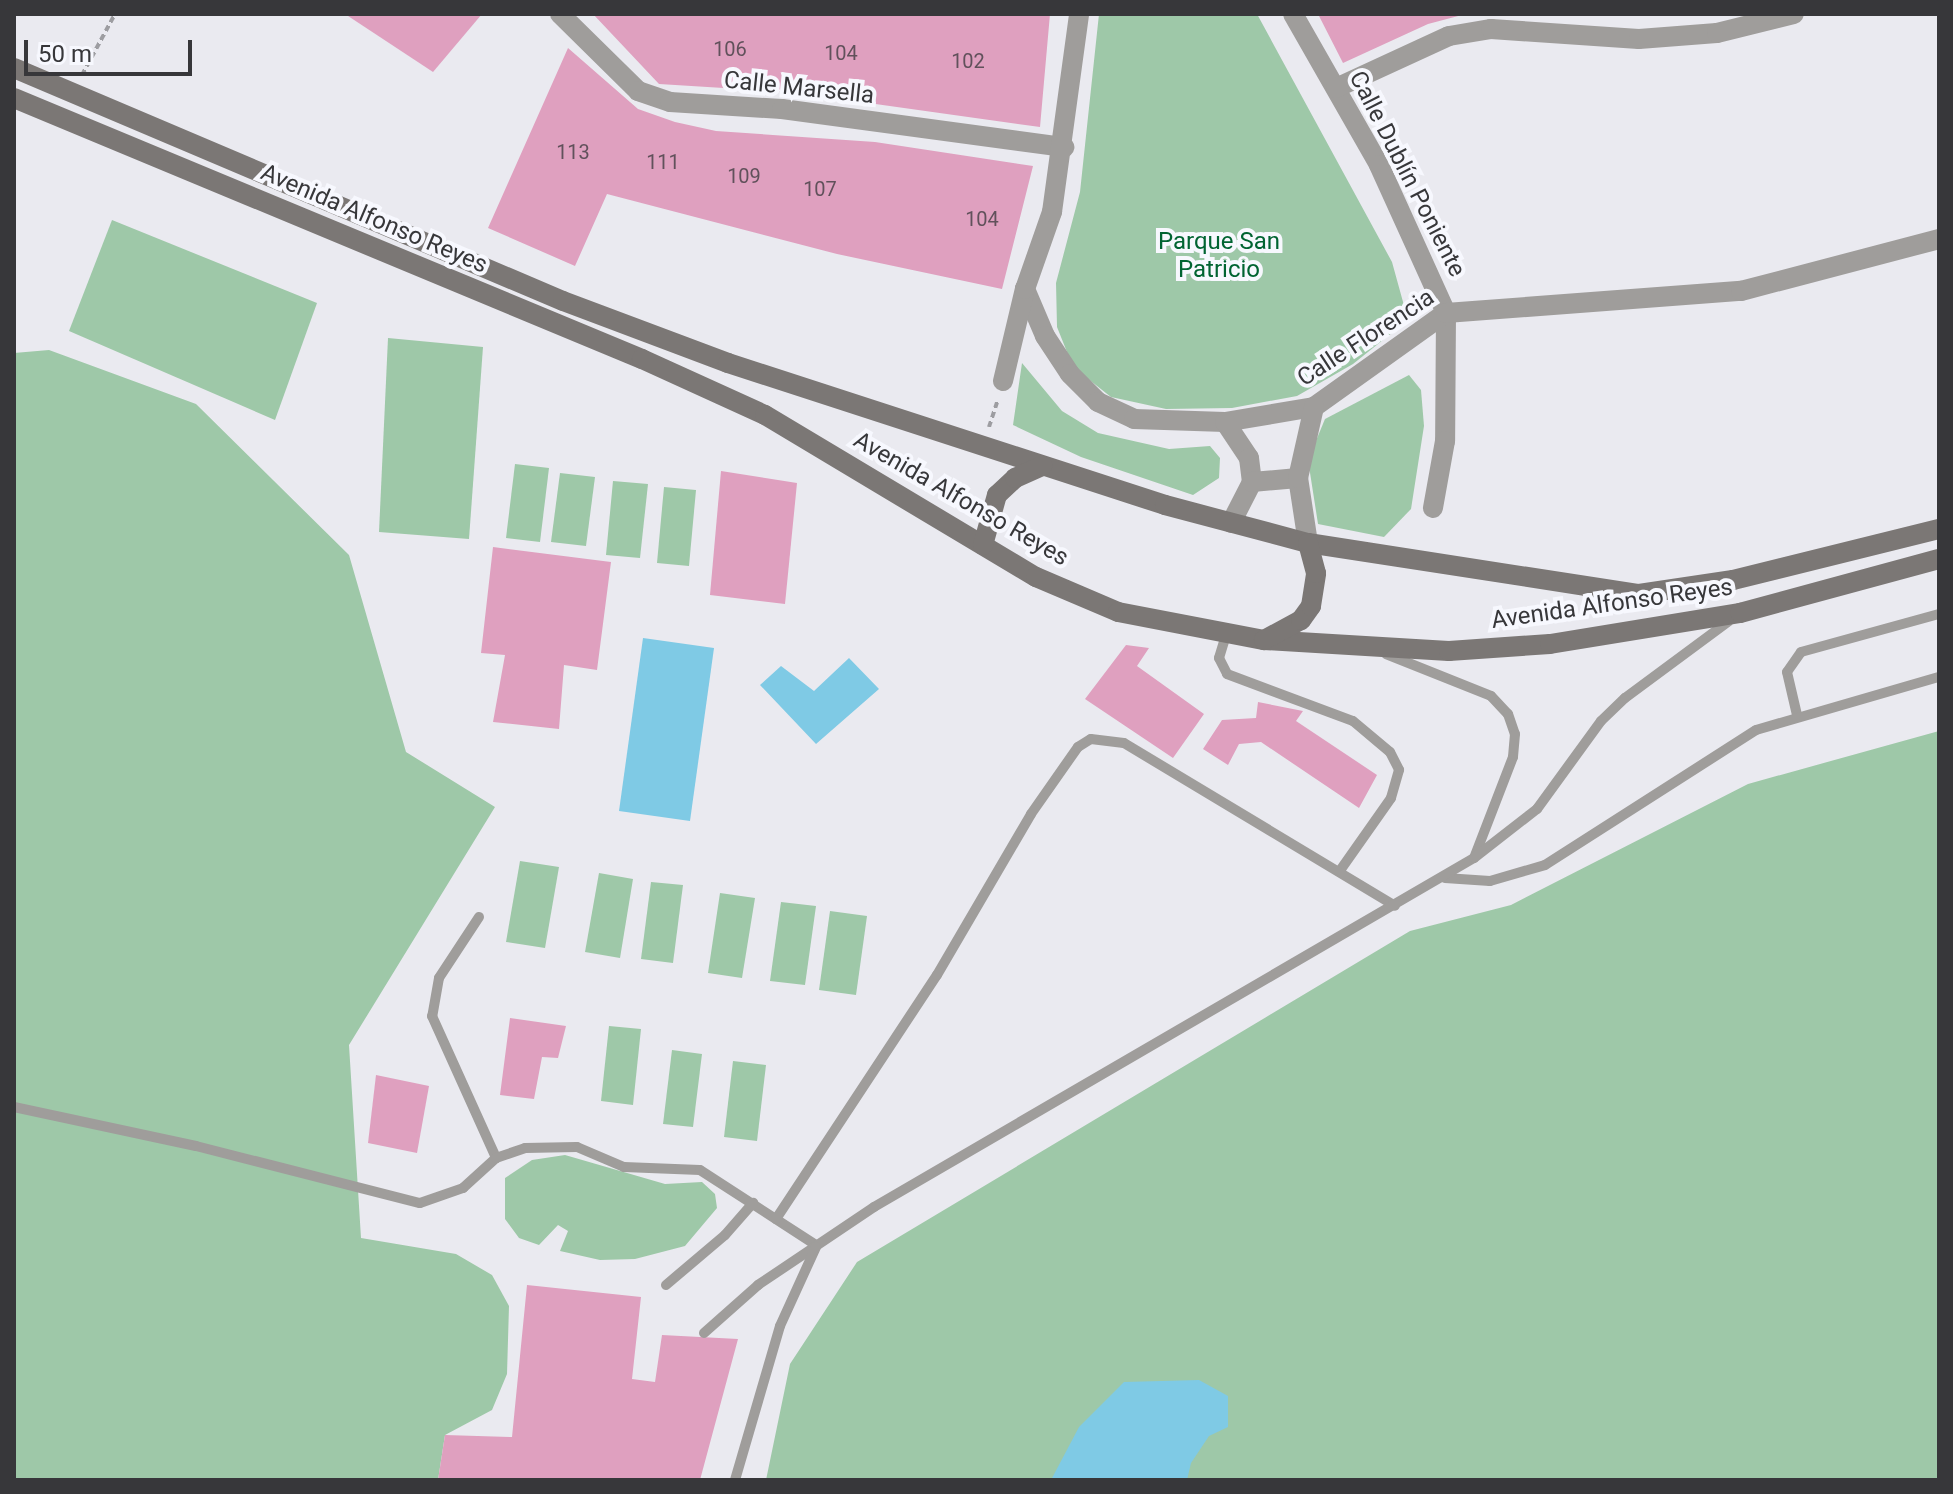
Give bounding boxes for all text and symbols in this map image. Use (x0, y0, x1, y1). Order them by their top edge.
scale bar (28, 24, 196, 74)
house number: 106 (713, 37, 747, 61)
text: 50 m (38, 40, 92, 68)
house number: 104 (824, 41, 858, 65)
house number: 102 (951, 49, 985, 73)
street label: Calle Marsella (722, 66, 876, 110)
street label: Calle Dublín Poniente (1343, 66, 1471, 282)
house number: 113 (556, 140, 590, 164)
house number: 111 (646, 150, 680, 174)
street label: Avenida Alfonso Reyes (256, 158, 492, 280)
house number: 109 (727, 164, 761, 188)
house number: 107 (803, 177, 837, 201)
house number: 104 (965, 207, 999, 231)
park label: Parque San Patricio (1158, 228, 1280, 284)
street label: Calle Florencia (1292, 283, 1440, 393)
street label: Avenida Alfonso Reyes (848, 426, 1074, 572)
street label: Avenida Alfonso Reyes (1489, 573, 1735, 635)

